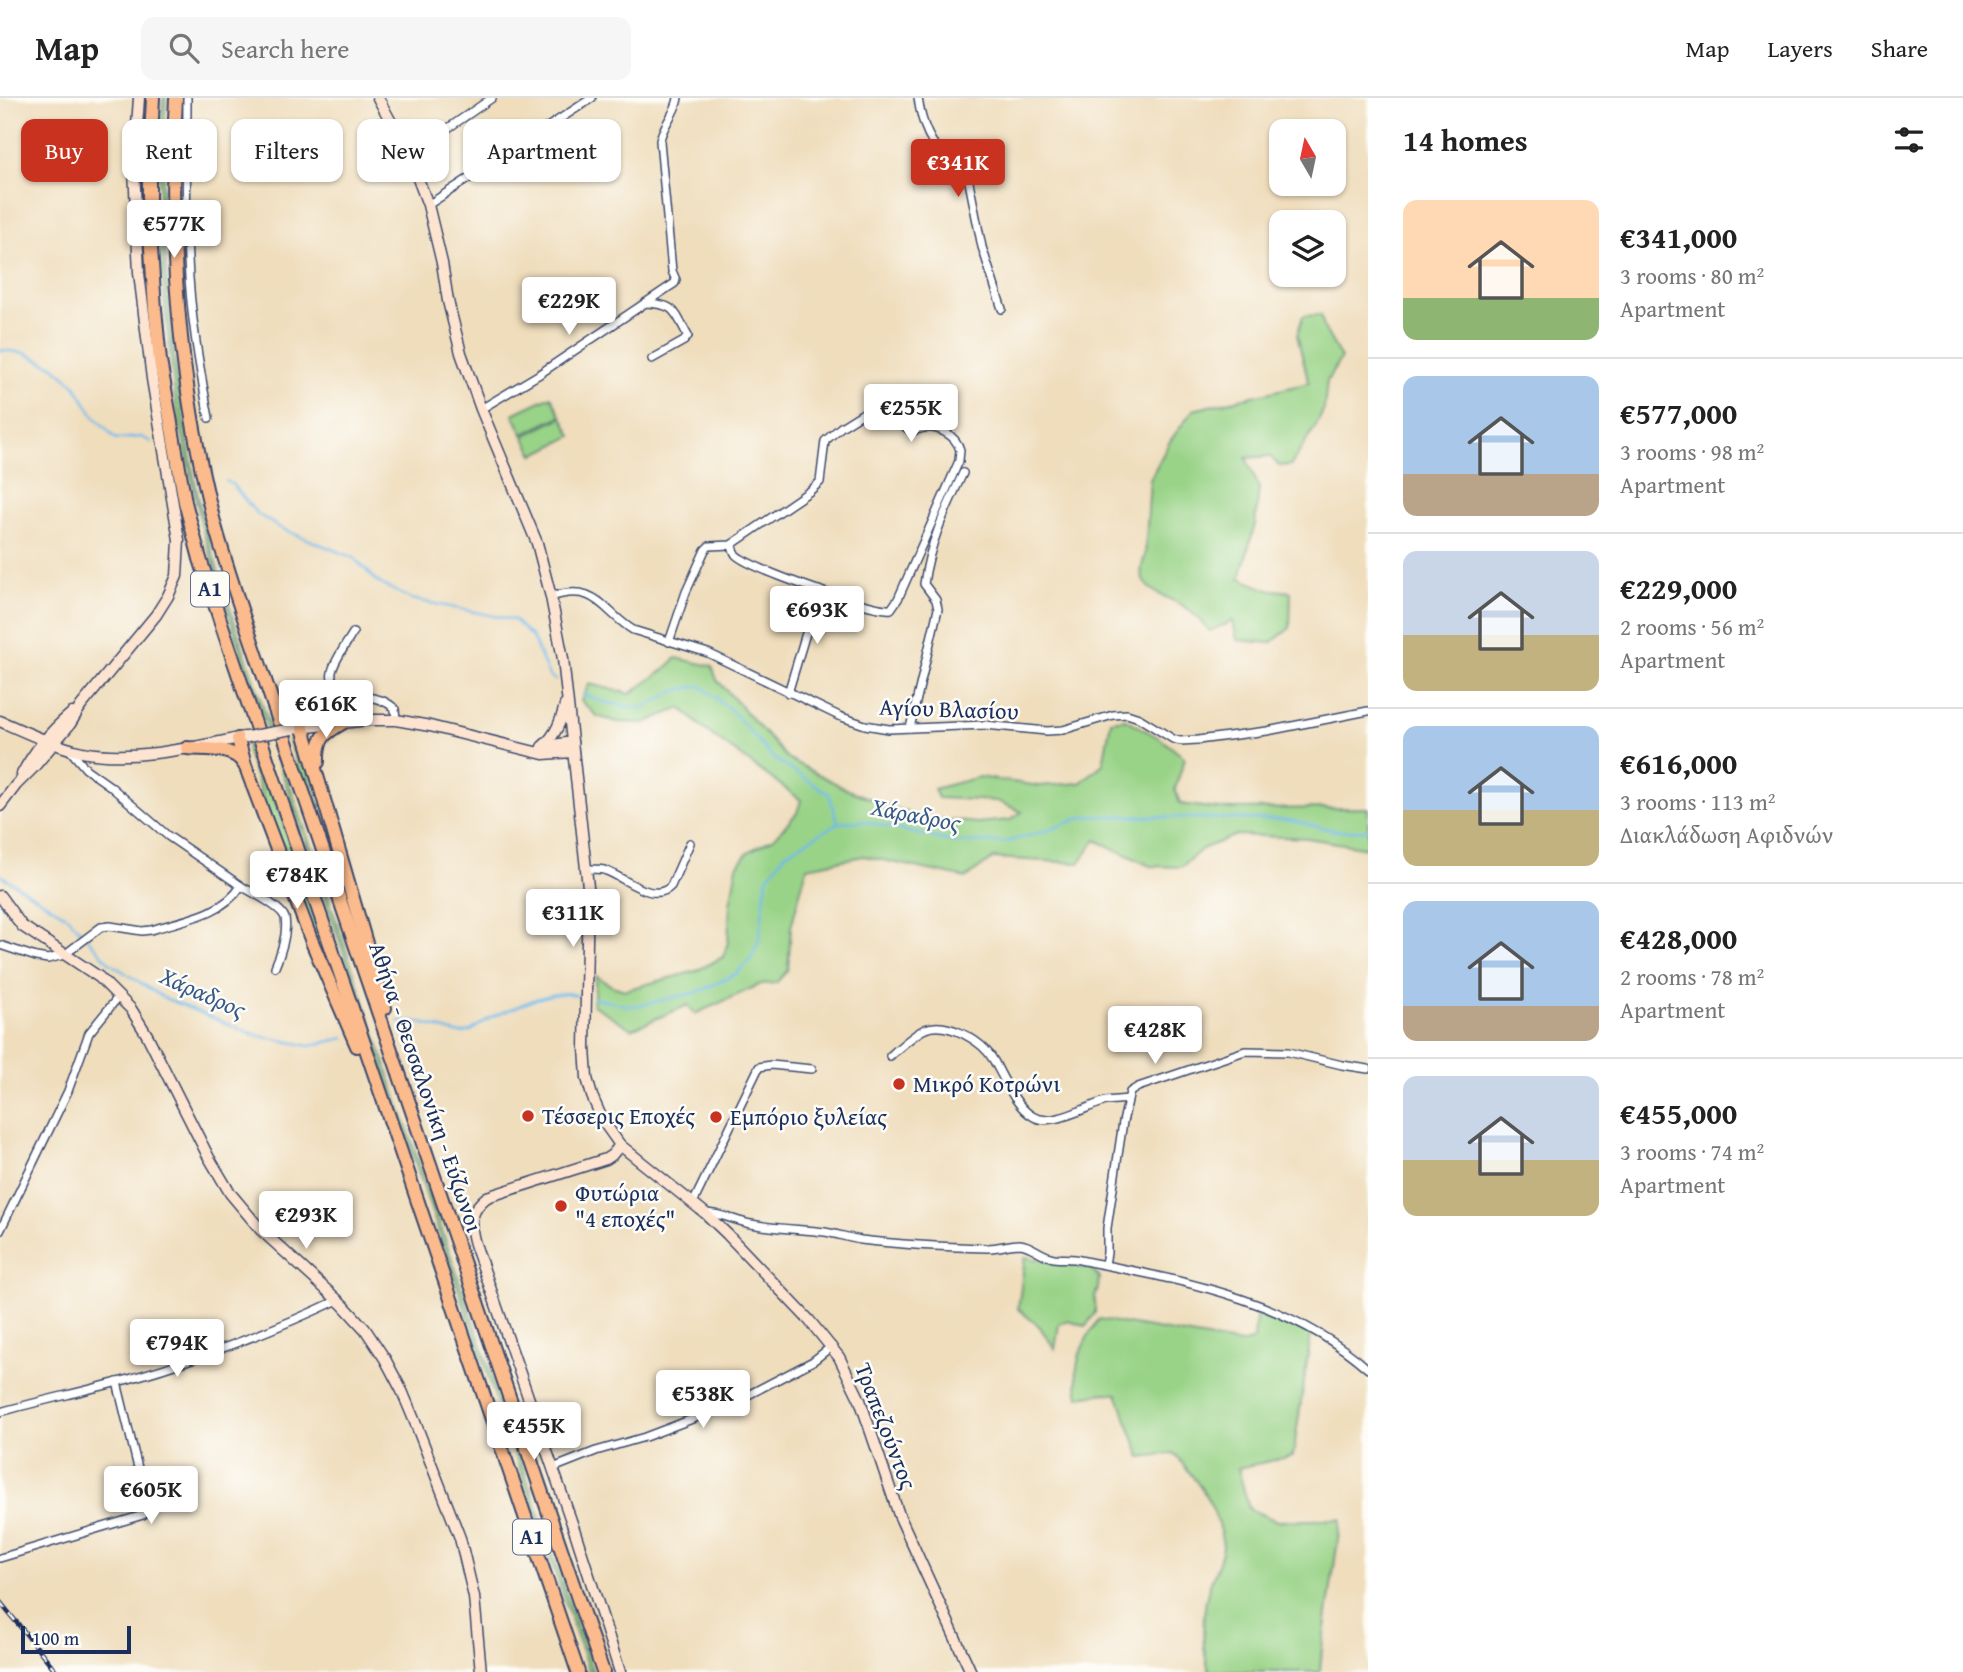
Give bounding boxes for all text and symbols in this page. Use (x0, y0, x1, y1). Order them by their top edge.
search box (141, 17, 631, 80)
text: Map (35, 24, 99, 72)
icon: search (165, 29, 203, 67)
text: Search here (221, 29, 349, 68)
text: Map (1686, 31, 1729, 66)
text: Layers (1767, 31, 1833, 66)
text: Share (1871, 31, 1928, 66)
text: 14 homes (1403, 118, 1528, 162)
chip: Buy (21, 119, 108, 182)
chip: Rent (122, 119, 217, 182)
chip: Filters (231, 119, 343, 182)
chip: New (357, 119, 449, 182)
chip: Apartment (463, 119, 621, 182)
north arrow (1269, 119, 1346, 196)
map controls (1269, 119, 1346, 287)
icon: filters (1890, 121, 1928, 159)
pin: €341K (909, 140, 1007, 199)
text: €341K (927, 145, 989, 178)
pin: €577K (125, 200, 223, 260)
text: €577K (143, 206, 205, 239)
button: layers (1269, 210, 1346, 287)
text: €341,000 (1620, 215, 1737, 259)
icon: home (1459, 228, 1543, 312)
text: 3 rooms · 80 m² (1620, 259, 1764, 292)
pin: €229K (520, 278, 618, 337)
text: €229K (538, 283, 600, 316)
text: Apartment (1620, 292, 1725, 325)
pin: €255K (862, 384, 960, 444)
text: €255K (880, 390, 942, 423)
text: €577,000 (1620, 391, 1737, 435)
icon: home (1459, 404, 1543, 488)
text: 3 rooms · 98 m² (1620, 435, 1764, 468)
text: Apartment (1620, 468, 1725, 501)
text: €229,000 (1620, 566, 1737, 610)
road number: Α1 (191, 572, 229, 606)
icon: home (1459, 579, 1543, 663)
pin: €693K (768, 587, 866, 646)
text: €693K (786, 592, 848, 625)
text: 2 rooms · 56 m² (1620, 610, 1764, 643)
text: Apartment (1620, 643, 1725, 676)
pin: €616K (277, 680, 375, 740)
text: €616K (295, 686, 357, 719)
street label: Αγίου Βλασίου (879, 690, 1019, 727)
text: €616,000 (1620, 741, 1737, 785)
icon: home (1459, 754, 1543, 838)
text: 3 rooms · 113 m² (1620, 785, 1775, 818)
water label: Χάραδρος (867, 788, 964, 840)
text: Διακλάδωση Αφιδνών (1620, 818, 1833, 851)
pin: €784K (248, 852, 346, 911)
text: €784K (266, 857, 328, 890)
pin: €311K (524, 890, 622, 949)
text: €311K (542, 895, 604, 928)
text: €428,000 (1620, 916, 1737, 960)
icon: home (1459, 929, 1543, 1013)
street label: Αθήνα - Θεσσαλονίκη - Εύζωνοι (361, 937, 492, 1236)
water label: Χάραδρος (154, 958, 252, 1027)
text: 2 rooms · 78 m² (1620, 960, 1764, 993)
text: Apartment (1620, 993, 1725, 1026)
pin: €428K (1106, 1006, 1204, 1066)
text: €428K (1124, 1012, 1186, 1045)
place label: Μικρό Κοτρώνι (913, 1067, 1060, 1100)
marker: Μικρό Κοτρώνι (891, 1076, 907, 1092)
text: €455,000 (1620, 1091, 1737, 1135)
place label: Τέσσερις Εποχές (542, 1099, 695, 1132)
place label: Εμπόριο ξυλείας (730, 1100, 887, 1133)
icon: home (1459, 1104, 1543, 1188)
marker: Τέσσερις Εποχές (520, 1108, 536, 1124)
marker: Εμπόριο ξυλείας (708, 1109, 724, 1125)
text: 3 rooms · 74 m² (1620, 1135, 1764, 1168)
text: Apartment (1620, 1168, 1725, 1201)
place label: Φυτώρια "4 εποχές" (575, 1176, 675, 1235)
pin: €293K (257, 1192, 355, 1251)
text: €293K (275, 1197, 337, 1230)
marker: Φυτώρια "4 εποχές" (553, 1198, 569, 1214)
pin: €794K (128, 1320, 226, 1379)
text: €794K (146, 1325, 208, 1358)
street label: Τραπεζούντος (847, 1358, 926, 1494)
pin: €538K (654, 1370, 752, 1430)
text: €538K (672, 1376, 734, 1409)
pin: €455K (485, 1402, 583, 1462)
text: €455K (503, 1408, 565, 1441)
pin: €605K (102, 1466, 200, 1526)
text: €605K (120, 1472, 182, 1505)
road number: Α1 (513, 1520, 551, 1554)
scale bar (21, 1623, 131, 1655)
text: 100 m (32, 1624, 79, 1652)

